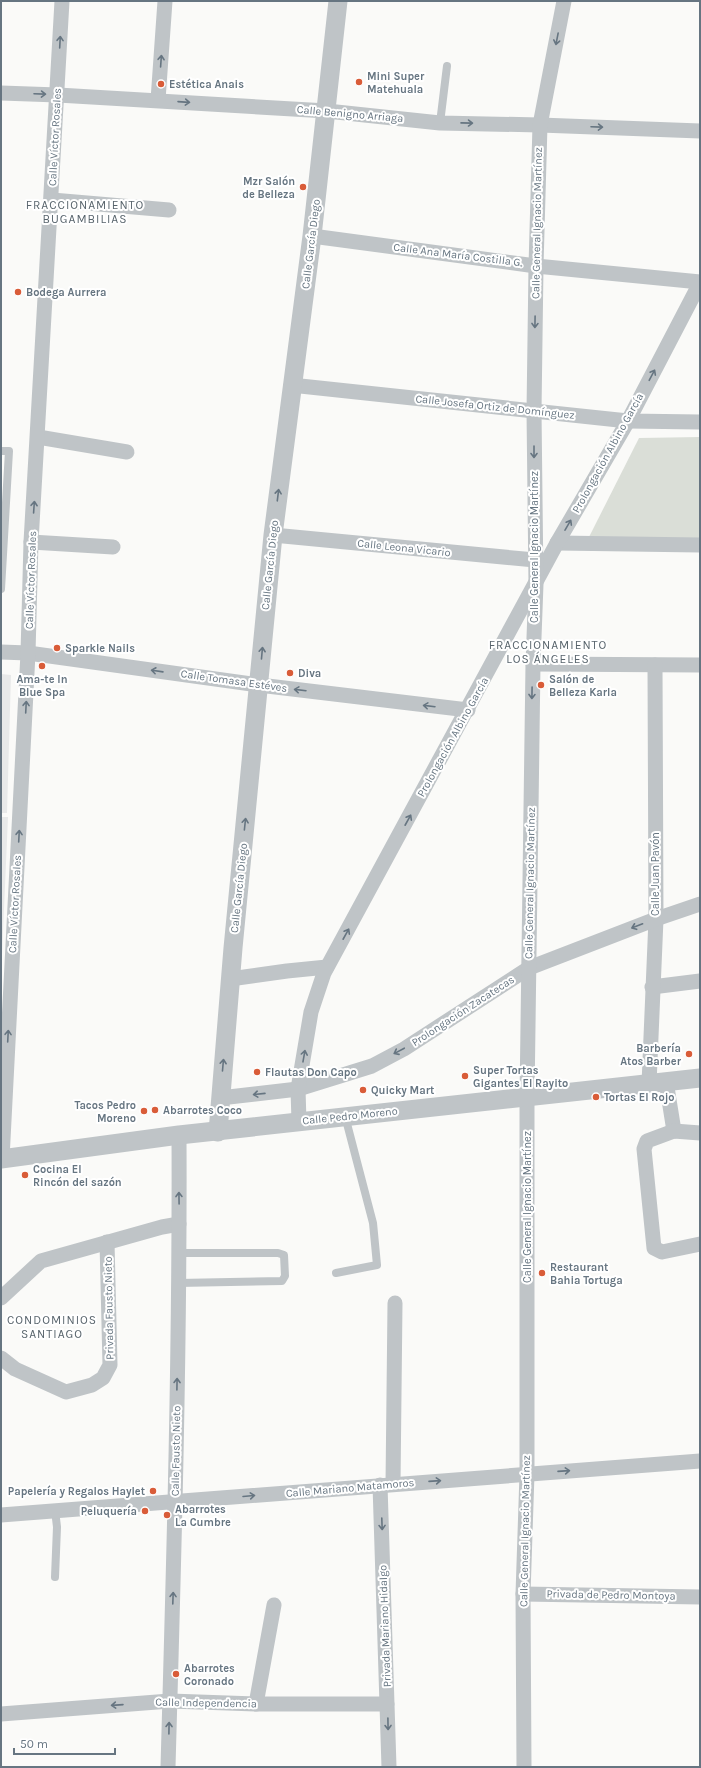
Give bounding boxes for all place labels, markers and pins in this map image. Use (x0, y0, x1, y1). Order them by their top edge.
place label: Mini Super Matehuala (367, 70, 425, 96)
marker: Mini Super Matehuala (354, 77, 364, 87)
place label: Estética Anais (169, 78, 244, 91)
marker: Estética Anais (156, 79, 166, 89)
place label: Mzr Salón de Belleza (242, 175, 295, 201)
marker: Mzr Salón de Belleza (298, 182, 308, 192)
place label: Bodega Aurrera (26, 286, 107, 299)
marker: Bodega Aurrera (13, 287, 23, 297)
place label: Sparkle Nails (65, 642, 135, 655)
marker: Sparkle Nails (52, 643, 62, 653)
marker: Ama-te In Blue Spa (37, 661, 47, 671)
place label: Diva (298, 667, 321, 680)
marker: Diva (285, 668, 295, 678)
place label: Ama-te In Blue Spa (16, 673, 68, 699)
place label: Salón de Belleza Karla (549, 673, 617, 699)
marker: Salón de Belleza Karla (536, 680, 546, 690)
place label: Barbería Atos Barber (620, 1042, 682, 1068)
marker: Barbería Atos Barber (684, 1049, 694, 1059)
place label: Super Tortas Gigantes El Rayito (473, 1064, 568, 1090)
place label: Flautas Don Capo (265, 1066, 357, 1079)
marker: Flautas Don Capo (252, 1067, 262, 1077)
marker: Super Tortas Gigantes El Rayito (460, 1071, 470, 1081)
place label: Quicky Mart (371, 1084, 435, 1097)
marker: Quicky Mart (358, 1085, 368, 1095)
place label: Tortas El Rojo (604, 1091, 675, 1104)
marker: Tortas El Rojo (591, 1092, 601, 1102)
place label: Tacos Pedro Moreno (75, 1099, 136, 1125)
place label: Abarrotes Coco (163, 1104, 242, 1117)
marker: Abarrotes Coco (150, 1105, 160, 1115)
marker: Tacos Pedro Moreno (139, 1106, 149, 1116)
place label: Cocina El Rincón del sazón (33, 1163, 122, 1189)
marker: Cocina El Rincón del sazón (20, 1170, 30, 1180)
place label: Restaurant Bahia Tortuga (550, 1261, 623, 1287)
marker: Restaurant Bahia Tortuga (537, 1268, 547, 1278)
place label: Papelería y Regalos Haylet (8, 1485, 146, 1498)
marker: Papelería y Regalos Haylet (148, 1486, 158, 1496)
place label: Abarrotes La Cumbre (175, 1503, 231, 1529)
place label: Peluquería (81, 1505, 137, 1518)
marker: Peluquería (140, 1506, 150, 1516)
marker: Abarrotes La Cumbre (162, 1510, 172, 1520)
place label: Abarrotes Coronado (184, 1662, 235, 1688)
marker: Abarrotes Coronado (171, 1669, 181, 1679)

